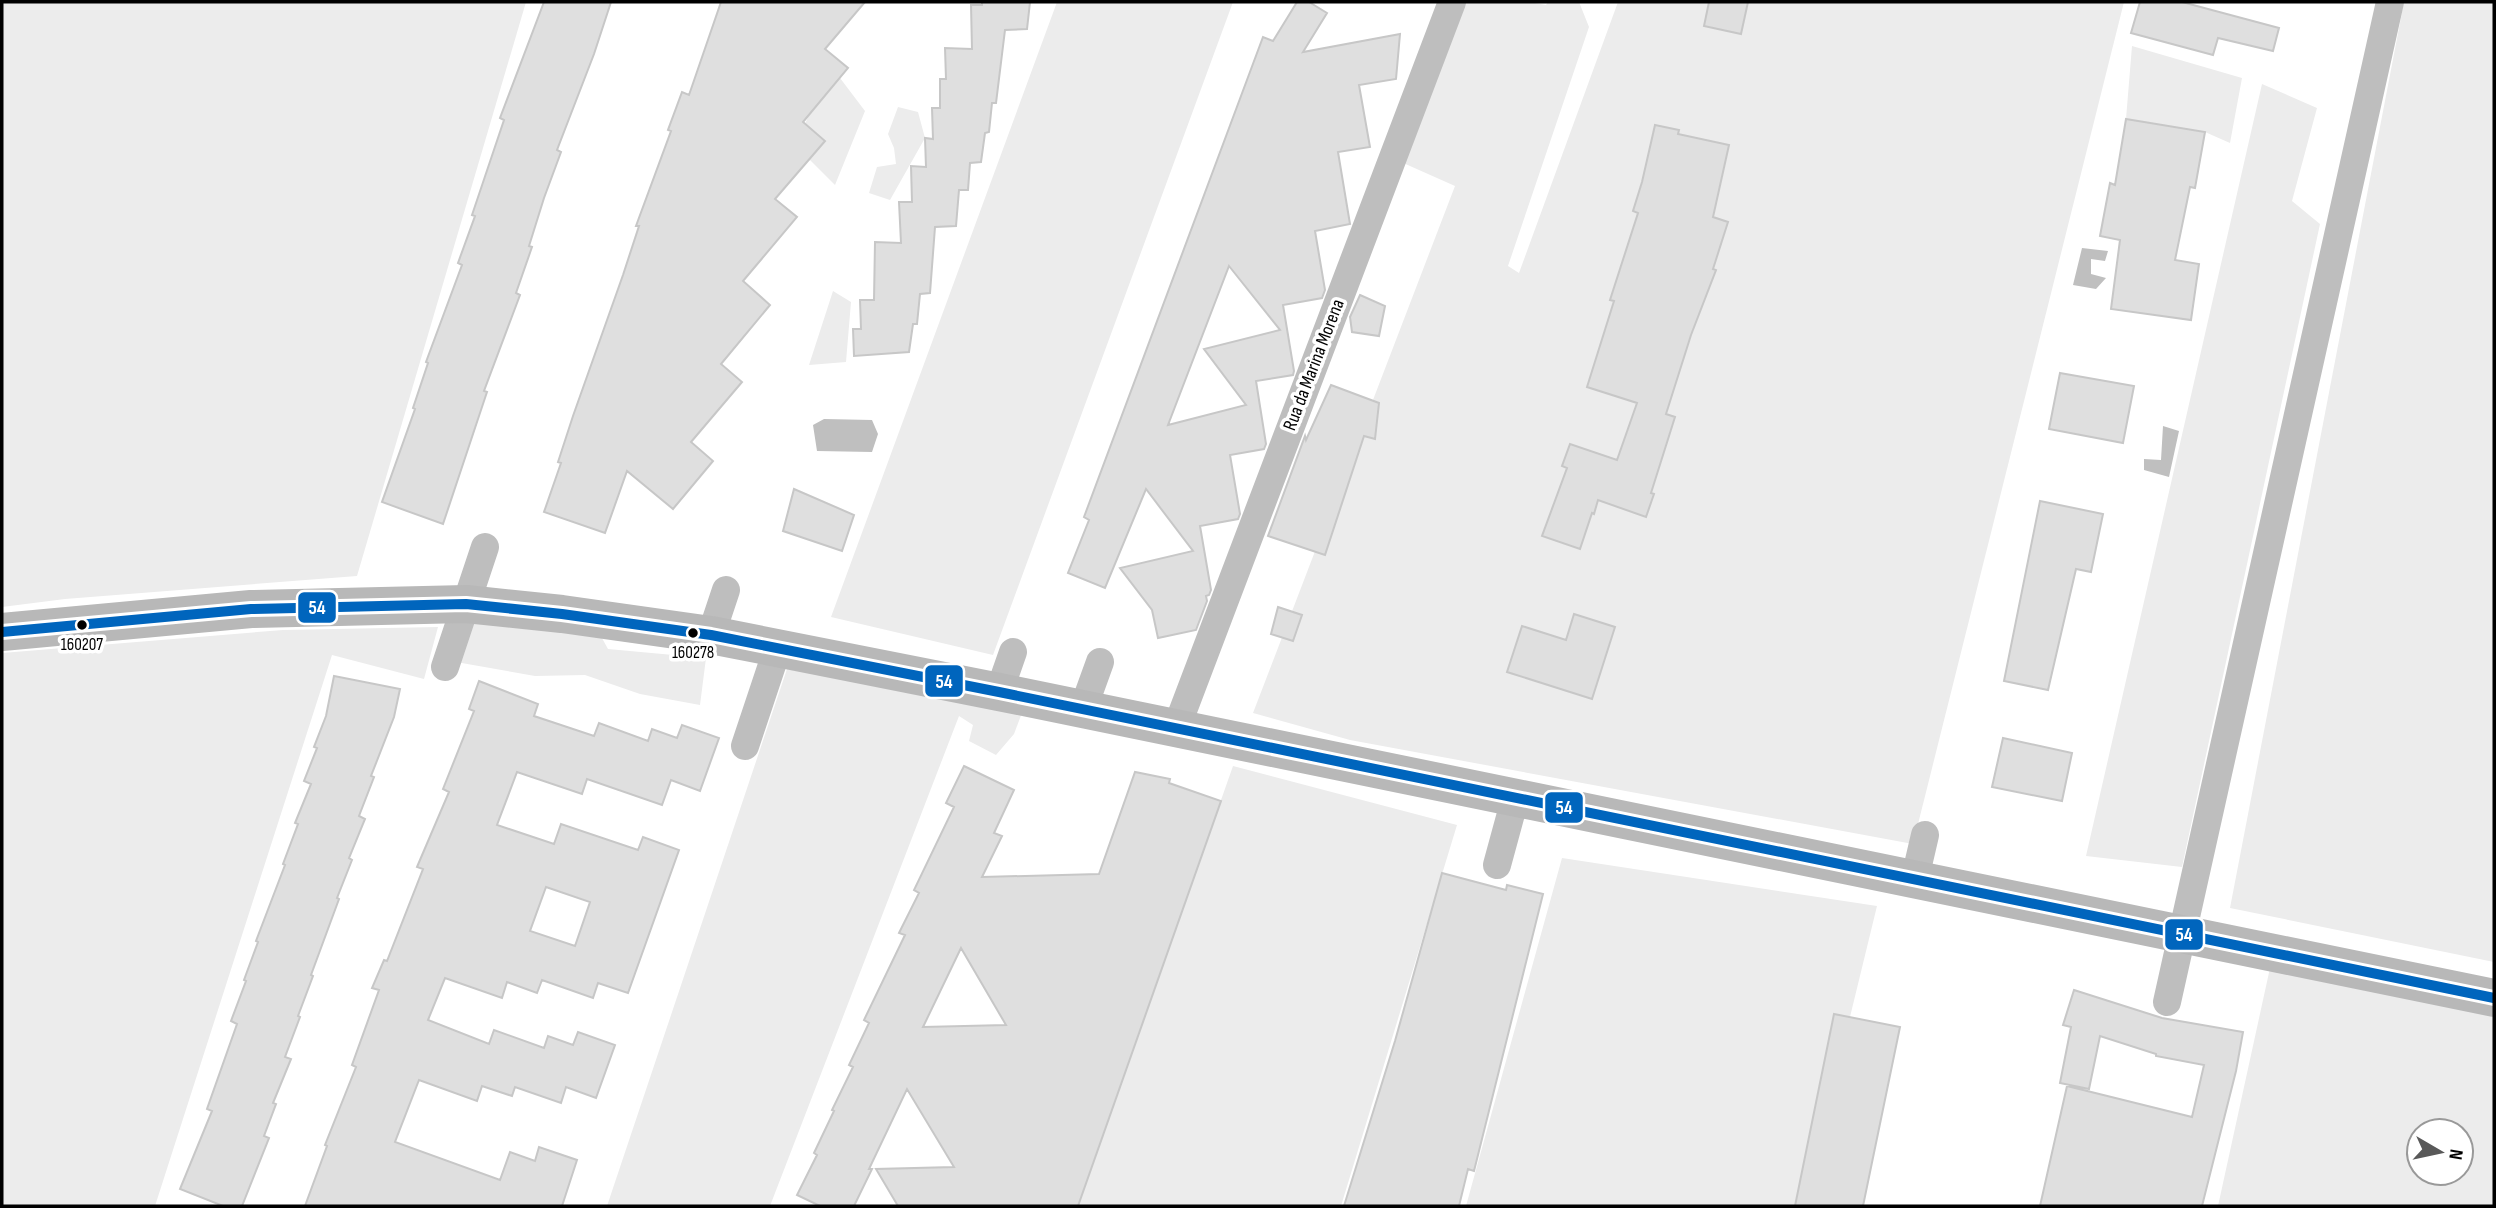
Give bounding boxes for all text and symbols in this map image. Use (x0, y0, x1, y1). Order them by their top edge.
street label: Rua da Marina Morena (1278, 296, 1350, 434)
line badge: 54 (297, 591, 337, 624)
text: 54 (308, 597, 326, 620)
marker: 160207 (75, 618, 89, 632)
marker: 160278 (686, 626, 700, 640)
place label: 160207 (61, 635, 103, 655)
place label: 160278 (672, 643, 714, 663)
line badge: 54 (924, 664, 964, 698)
text: 54 (935, 671, 953, 694)
line badge: 54 (1544, 791, 1584, 824)
text: 54 (1555, 797, 1573, 820)
line badge: 54 (2164, 918, 2204, 951)
text: 54 (2175, 924, 2193, 947)
north arrow (2405, 1117, 2475, 1187)
text: N (2443, 1148, 2467, 1161)

